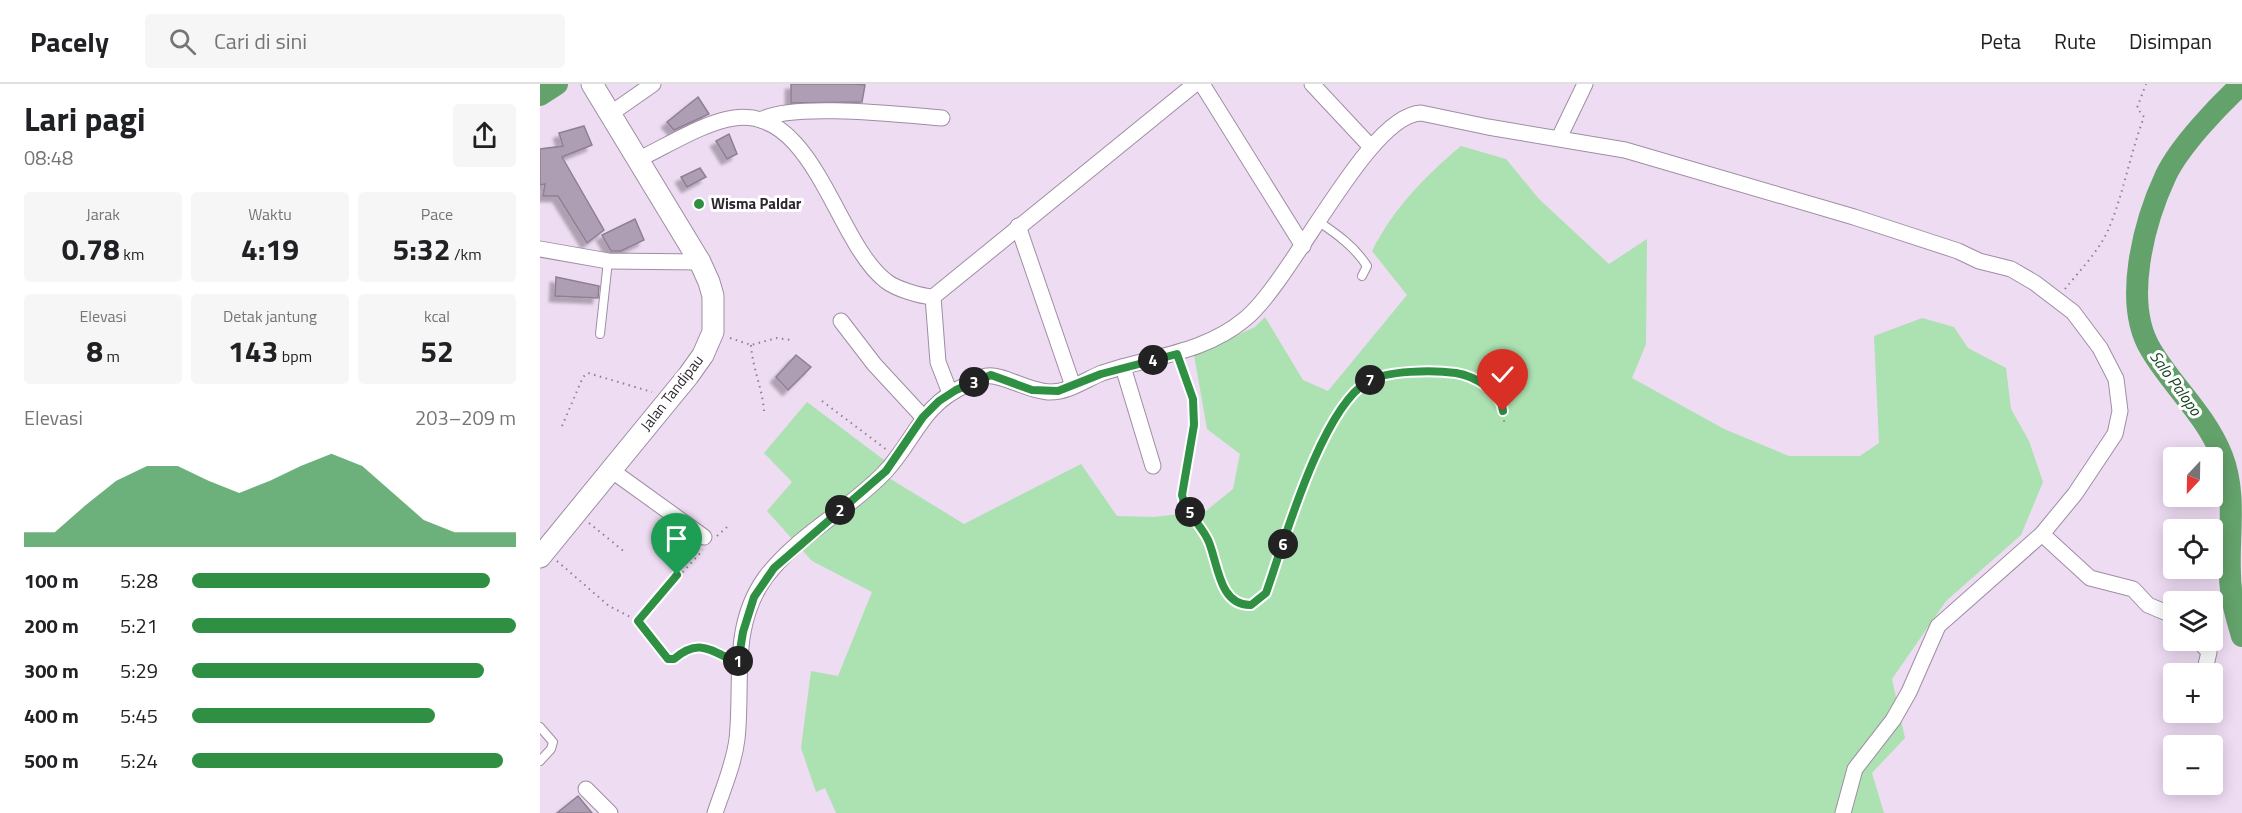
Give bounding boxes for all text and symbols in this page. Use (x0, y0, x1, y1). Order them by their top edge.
search box (145, 14, 565, 68)
text: Pacely (30, 20, 109, 63)
text: Cari di sini (214, 24, 307, 58)
icon: search (166, 25, 199, 58)
text: Peta (1980, 25, 2021, 57)
text: Rute (2054, 25, 2096, 57)
text: Disimpan (2129, 25, 2212, 57)
text: Lari pagi (24, 94, 145, 144)
button: share (453, 104, 516, 167)
text: 08:48 (24, 142, 73, 173)
place label: Wisma Paldar (711, 192, 802, 215)
marker: Wisma Paldar (692, 197, 706, 211)
text: Jarak (86, 202, 120, 226)
text: Waktu (248, 202, 292, 226)
text: Pace (421, 202, 453, 226)
text: 0.78 (62, 226, 120, 272)
text: 4:19 (241, 226, 299, 272)
text: 5:32 (392, 226, 450, 272)
text: km (120, 242, 144, 266)
text: /km (450, 242, 482, 266)
text: Elevasi (79, 304, 127, 328)
text: Detak jantung (223, 304, 317, 328)
text: kcal (424, 304, 450, 328)
text: 8 (86, 328, 103, 374)
text: 143 (228, 328, 278, 374)
text: 52 (420, 328, 454, 374)
text: m (103, 344, 120, 368)
text: bpm (278, 344, 312, 368)
pin: 4 (1138, 345, 1168, 375)
water label: Salo Palopo (2144, 346, 2208, 421)
text: 4 (1149, 348, 1157, 372)
pin (1477, 349, 1528, 411)
street label: Jalan Tandipau (635, 350, 709, 436)
icon: check (1486, 358, 1519, 391)
pin: 7 (1355, 365, 1385, 395)
pin: 3 (959, 367, 989, 397)
text: 7 (1366, 368, 1374, 392)
text: 3 (970, 370, 978, 394)
text: Elevasi (24, 402, 83, 433)
text: 203–209 m (415, 402, 516, 433)
north arrow (2163, 447, 2223, 507)
map controls (2163, 447, 2223, 795)
pin: 2 (825, 495, 855, 525)
pin: 5 (1175, 497, 1205, 527)
text: 2 (836, 498, 844, 522)
text: 5 (1186, 500, 1194, 524)
pin (651, 513, 702, 575)
button: locate (2163, 519, 2223, 579)
icon: arrive (660, 522, 693, 555)
pin: 6 (1268, 529, 1298, 559)
text: 6 (1279, 532, 1287, 556)
text: 100 m (24, 565, 79, 596)
text: 5:28 (120, 565, 158, 596)
button: layers (2163, 591, 2223, 651)
text: 200 m (24, 610, 79, 641)
text: 5:21 (120, 610, 158, 641)
pin: 1 (723, 646, 753, 676)
text: 1 (734, 649, 742, 673)
text: 300 m (24, 655, 79, 686)
text: 5:29 (120, 655, 158, 686)
button: + (2163, 663, 2223, 723)
text: 400 m (24, 700, 79, 731)
text: 5:45 (120, 700, 158, 731)
button: − (2163, 735, 2223, 795)
text: 500 m (24, 745, 79, 776)
text: 5:24 (120, 745, 158, 776)

